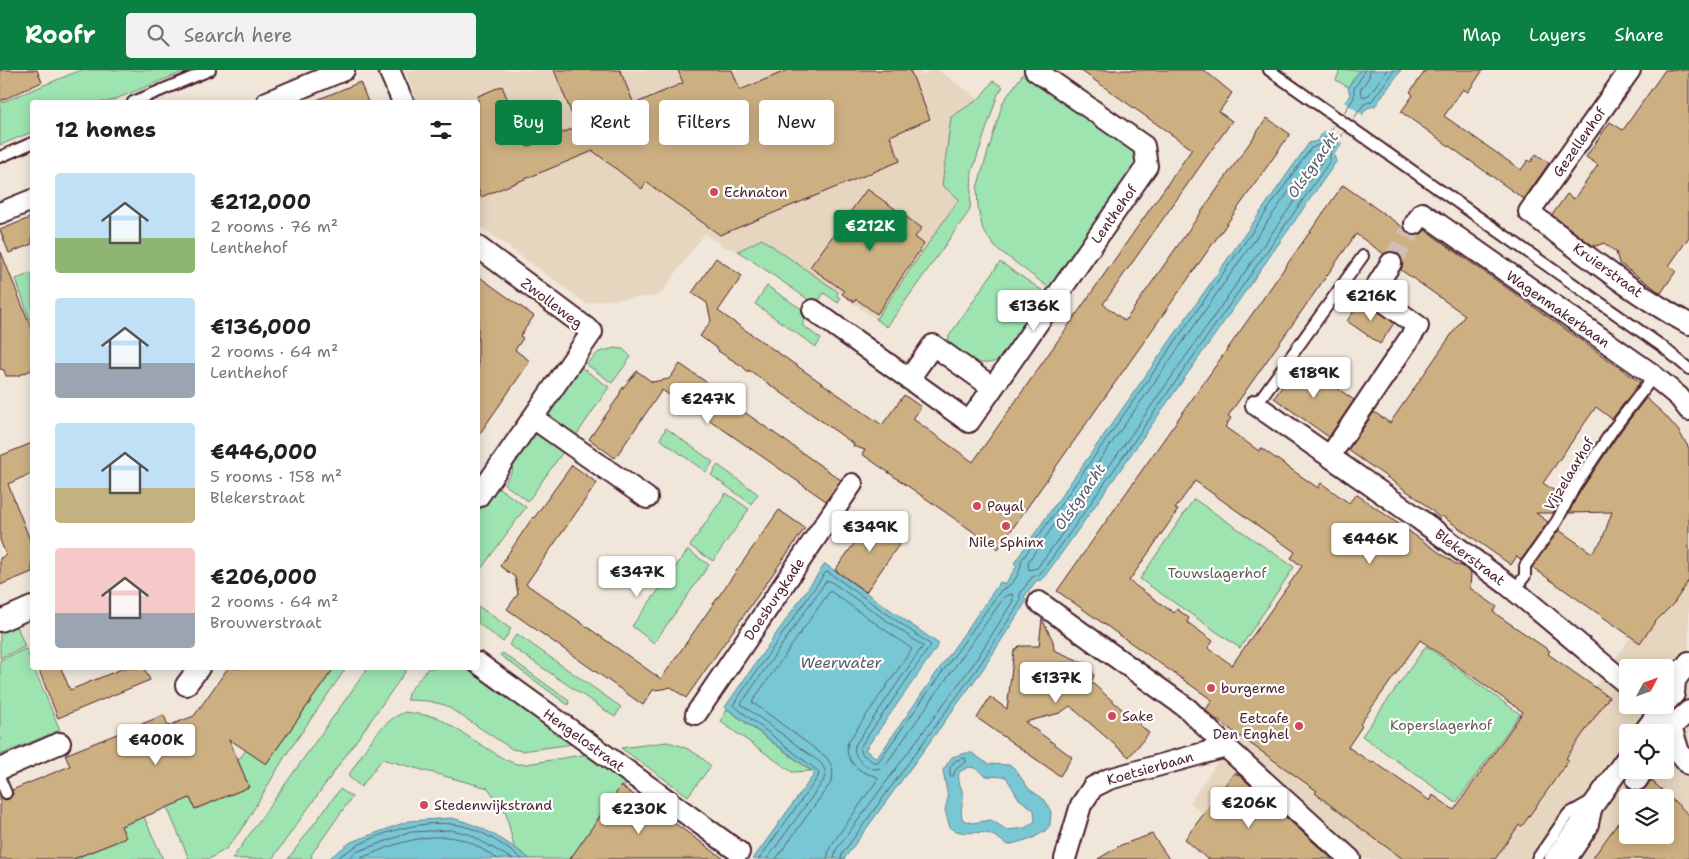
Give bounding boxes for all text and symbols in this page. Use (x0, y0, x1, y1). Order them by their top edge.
search box (126, 13, 476, 58)
text: Roofr (25, 19, 96, 51)
icon: search (144, 21, 172, 49)
text: Search here (184, 23, 292, 48)
text: Map (1463, 23, 1501, 47)
text: Layers (1529, 23, 1586, 47)
text: Share (1614, 23, 1664, 47)
chip: Buy (495, 100, 562, 145)
chip: Rent (572, 100, 649, 145)
chip: Filters (659, 100, 749, 145)
chip: New (759, 100, 834, 145)
street label: Gezellenhof (1548, 103, 1610, 180)
text: 12 homes (55, 116, 156, 144)
icon: filters (427, 116, 455, 144)
water label: Olstgracht (1283, 127, 1343, 202)
street label: Lenthehof (1087, 180, 1141, 247)
place label: Echnaton (724, 183, 788, 201)
marker: Echnaton (708, 186, 720, 198)
text: €212,000 (210, 188, 311, 216)
icon: home (95, 193, 155, 253)
pin: €212K (835, 210, 905, 252)
text: €212K (845, 215, 895, 236)
text: 2 rooms · 76 m² (210, 216, 338, 237)
text: Lenthehof (210, 237, 288, 258)
street label: Kruierstraat (1570, 239, 1646, 301)
street label: Wagenmakerbaan (1503, 267, 1614, 352)
street label: Zwolleweg (517, 274, 587, 332)
pin: €216K (1336, 280, 1406, 322)
text: €216K (1346, 285, 1396, 306)
pin: €136K (999, 290, 1069, 332)
text: €136K (1009, 295, 1059, 316)
text: €136,000 (210, 313, 311, 341)
icon: home (95, 318, 155, 378)
text: 2 rooms · 64 m² (210, 341, 338, 362)
pin: €189K (1279, 356, 1349, 399)
text: Lenthehof (210, 362, 288, 383)
text: €189K (1289, 362, 1339, 383)
pin: €247K (673, 382, 743, 425)
text: €247K (681, 388, 735, 409)
street label: Vijzelaarhof (1540, 433, 1598, 514)
text: €446,000 (210, 438, 317, 466)
icon: home (95, 443, 155, 503)
water label: Olstgracht (1050, 459, 1110, 534)
text: 5 rooms · 158 m² (210, 466, 342, 487)
text: Blekerstraat (210, 487, 305, 508)
place label: Payal (987, 497, 1025, 515)
marker: Payal (971, 500, 983, 512)
pin: €349K (835, 510, 905, 553)
text: €349K (842, 516, 898, 537)
marker: Nile Sphinx (1000, 520, 1012, 532)
pin: €446K (1335, 522, 1405, 565)
street label: Blekerstraat (1431, 525, 1509, 589)
text: €446K (1342, 528, 1398, 549)
place label: Nile Sphinx (969, 533, 1043, 551)
street label: Doesburgkade (740, 554, 808, 644)
pin: €347K (602, 556, 672, 598)
text: €347K (610, 561, 664, 582)
text: €206,000 (210, 563, 317, 591)
park label: Touwslagerhof (1167, 564, 1268, 582)
icon: home (95, 568, 155, 628)
text: 2 rooms · 64 m² (210, 591, 338, 612)
text: Brouwerstraat (210, 612, 322, 633)
water label: Weerwater (800, 653, 883, 673)
north arrow (1619, 659, 1674, 714)
map controls (1619, 659, 1674, 844)
pin: €137K (1021, 662, 1091, 704)
text: €137K (1031, 667, 1081, 688)
place label: burgerme (1221, 679, 1286, 697)
marker: burgerme (1205, 682, 1217, 694)
street label: Hengelostraat (540, 704, 628, 776)
place label: Sake (1122, 707, 1154, 725)
place label: Eetcafe Den Enghel (1213, 709, 1290, 743)
marker: Sake (1106, 710, 1118, 722)
park label: Koperslagerhof (1390, 716, 1493, 734)
marker: Eetcafe Den Enghel (1293, 720, 1305, 732)
pin: €400K (121, 724, 191, 766)
button: locate (1619, 724, 1674, 779)
text: €400K (128, 729, 184, 750)
street label: Koetsierbaan (1105, 747, 1196, 789)
pin: €206K (1214, 786, 1284, 829)
button: layers (1619, 789, 1674, 844)
pin: €230K (604, 792, 674, 835)
text: €206K (1221, 792, 1277, 813)
place label: Stedenwijkstrand (434, 796, 552, 814)
text: €230K (611, 798, 667, 819)
marker: Stedenwijkstrand (418, 799, 430, 811)

